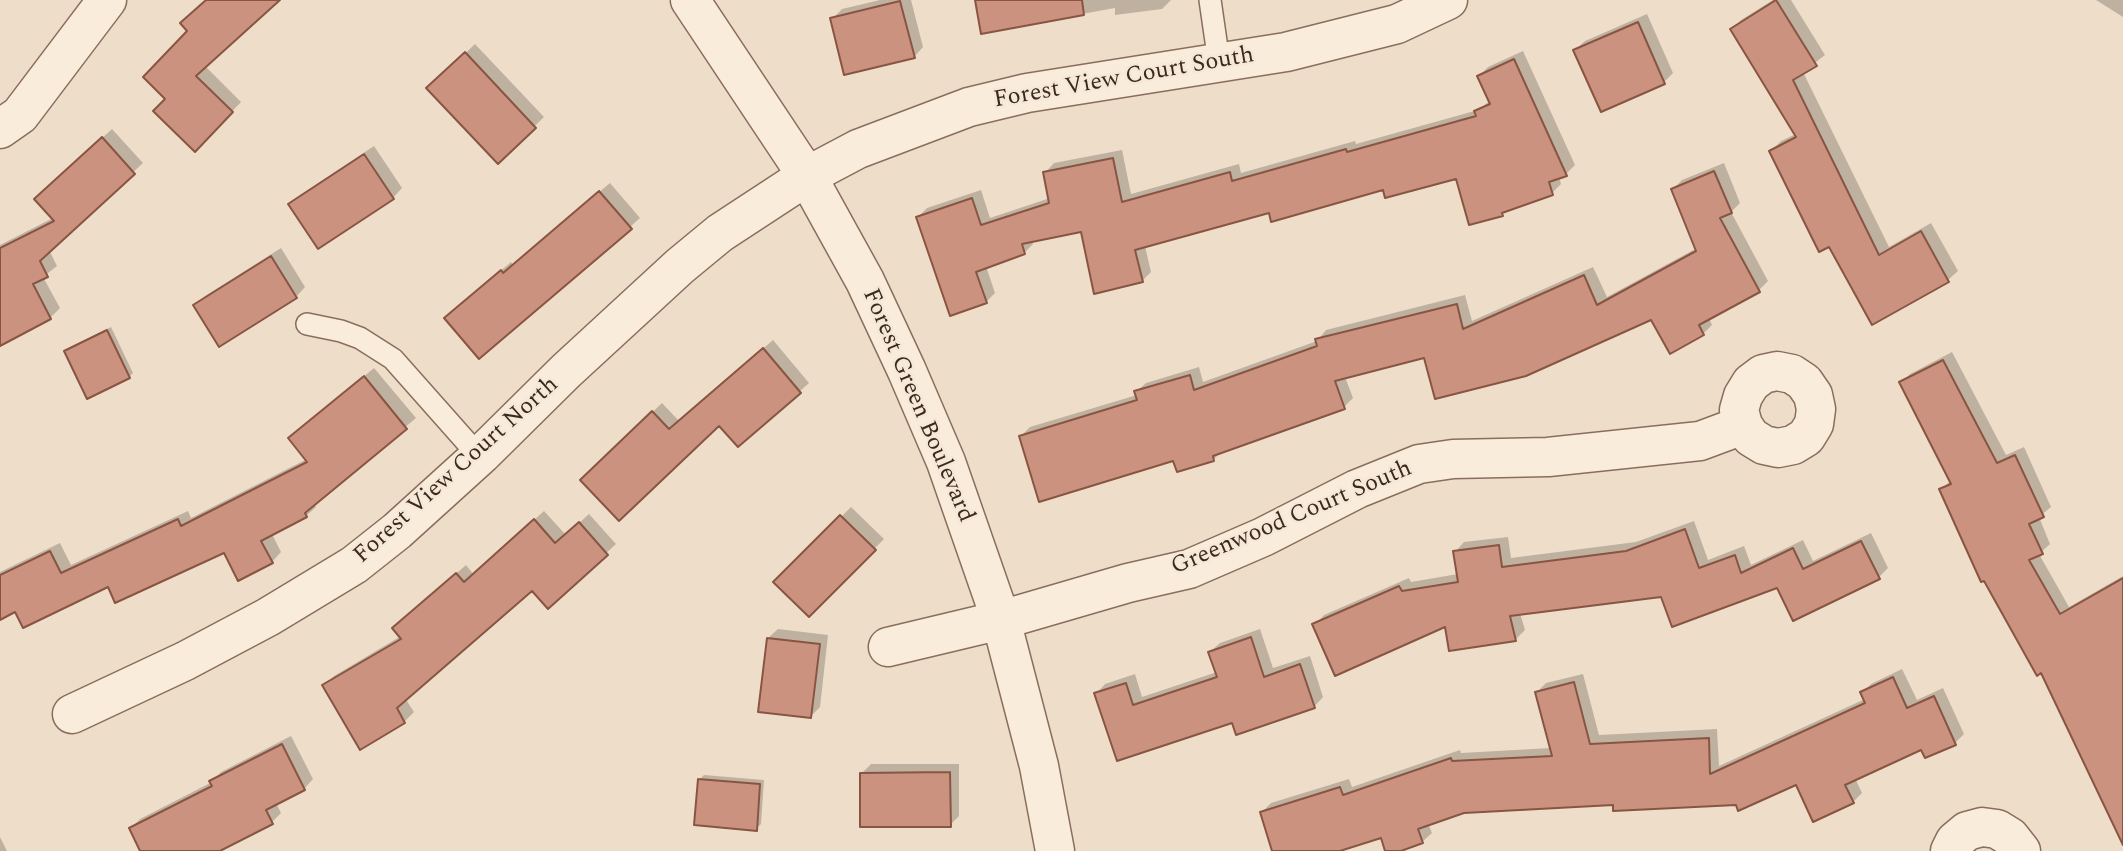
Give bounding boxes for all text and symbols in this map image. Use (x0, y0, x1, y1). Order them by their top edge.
street label: Forest View Court South (992, 42, 1256, 116)
street label: Forest Green Boulevard (855, 285, 979, 527)
street label: Forest View Court North (349, 371, 565, 571)
street label: Greenwood Court South (1167, 455, 1417, 583)

